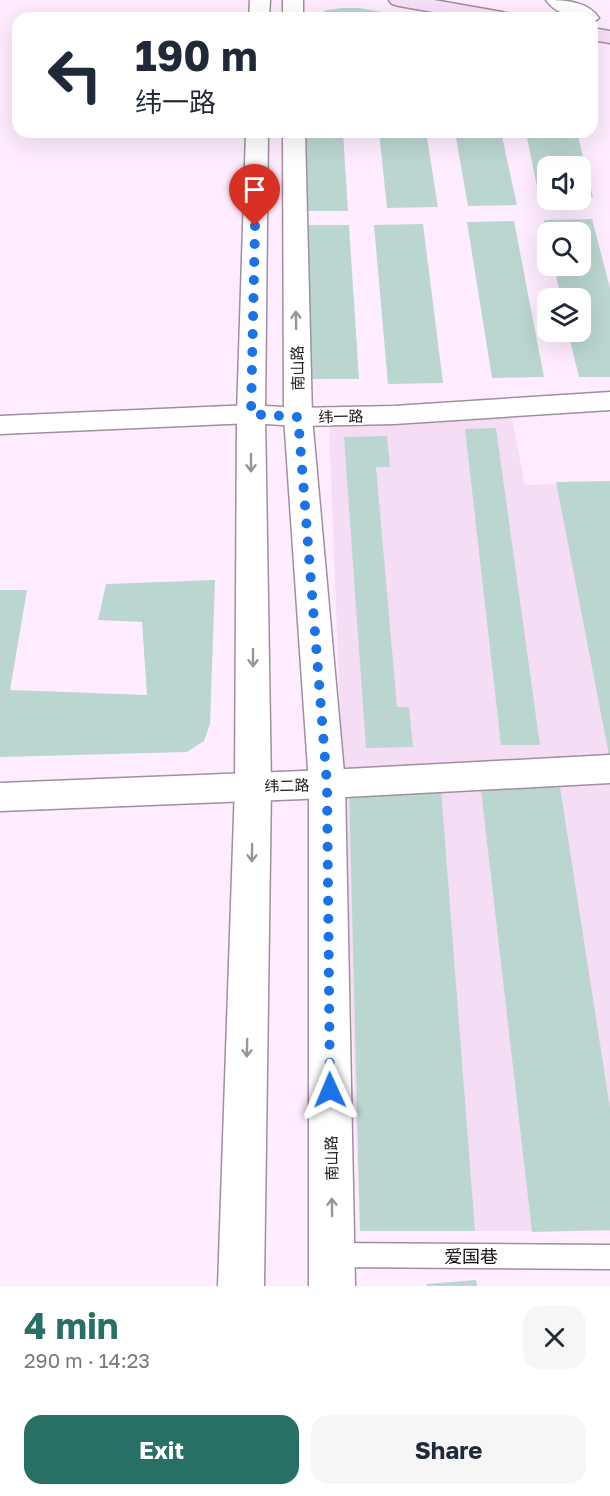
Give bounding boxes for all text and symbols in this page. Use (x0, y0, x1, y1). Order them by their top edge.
text: 190 m (135, 30, 258, 80)
icon: left (36, 36, 114, 114)
text: 纬一路 (135, 86, 216, 118)
map controls (537, 156, 591, 342)
button: sound (537, 156, 591, 210)
pin (229, 164, 280, 226)
icon: arrive (238, 173, 271, 206)
button: search (537, 222, 591, 276)
button: layers (537, 288, 591, 342)
one-way arrow (291, 310, 302, 330)
street label: 南山路 (288, 345, 306, 391)
street label: 纬一路 (318, 407, 364, 425)
one-way arrow (245, 453, 257, 473)
one-way arrow (247, 648, 259, 668)
street label: 纬二路 (264, 776, 310, 794)
one-way arrow (246, 843, 258, 863)
one-way arrow (241, 1038, 253, 1058)
position arrow (298, 1058, 362, 1122)
street label: 南山路 (322, 1135, 340, 1181)
one-way arrow (326, 1197, 338, 1217)
street label: 爱国巷 (444, 1245, 498, 1267)
text: 4 min (24, 1304, 119, 1347)
button: close (523, 1306, 586, 1369)
text: 290 m · 14:23 (24, 1348, 150, 1372)
button: Exit (24, 1415, 299, 1484)
button: Share (311, 1415, 586, 1484)

